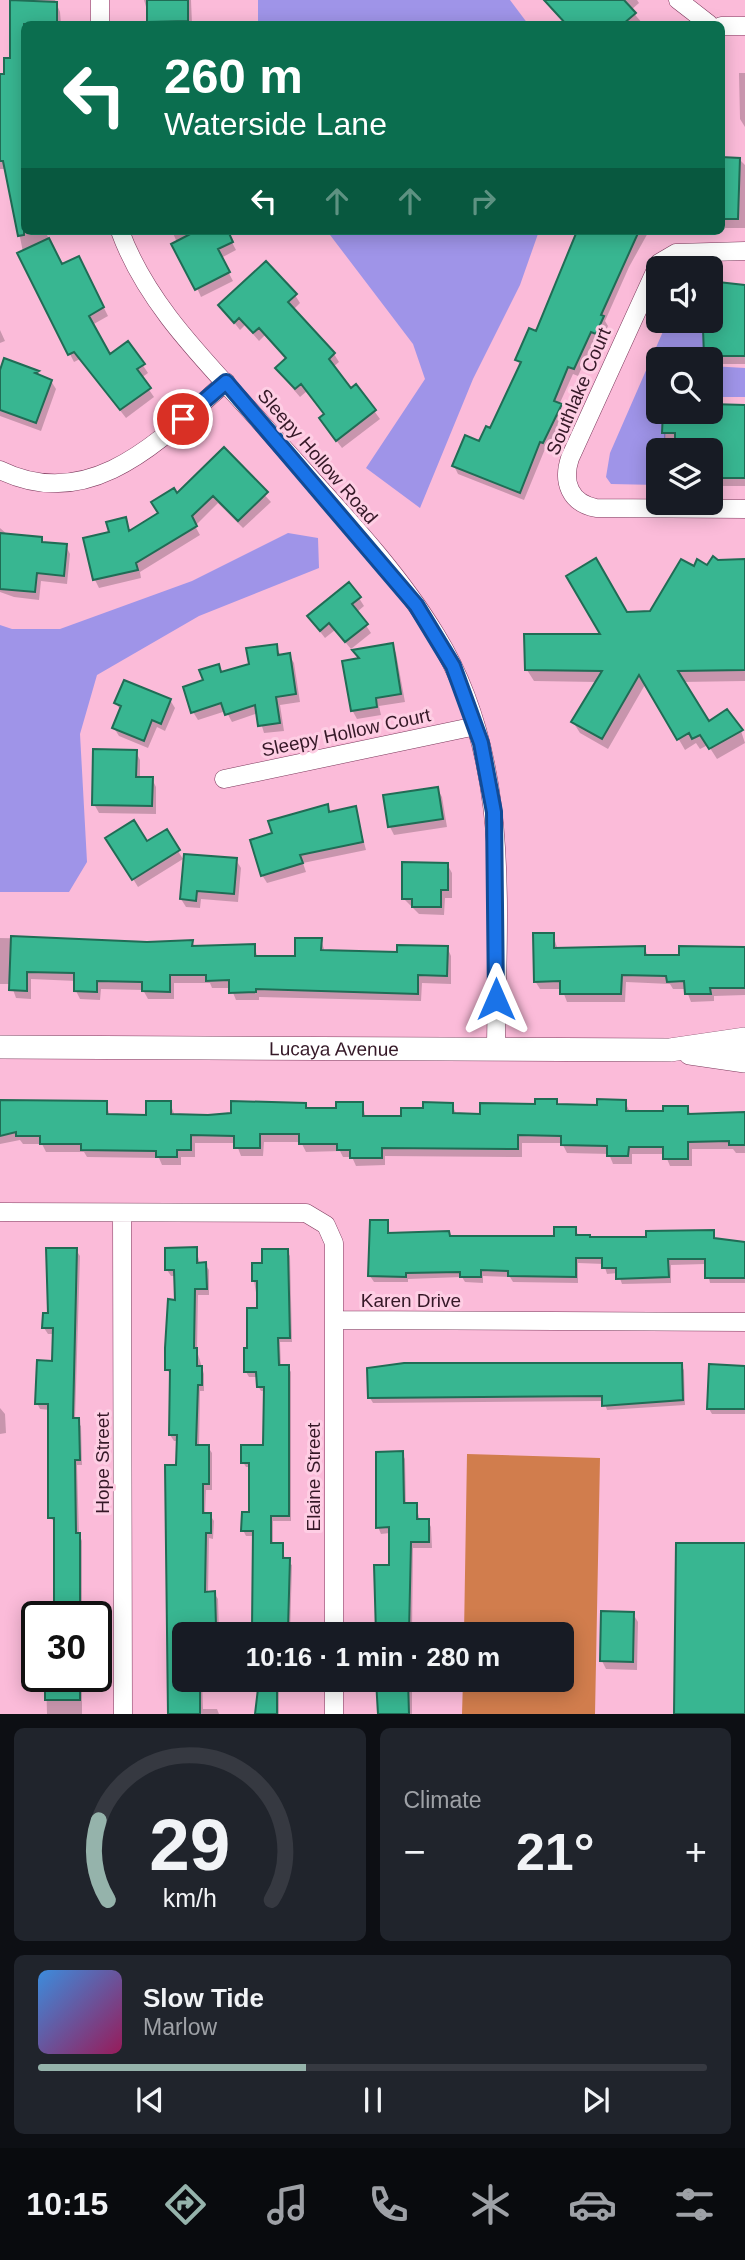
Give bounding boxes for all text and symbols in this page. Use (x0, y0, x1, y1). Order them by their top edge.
icon: left (49, 49, 140, 140)
text: 260 m (164, 49, 303, 103)
text: Waterside Lane (164, 106, 387, 142)
icon: left (245, 182, 283, 220)
icon: ahead (318, 182, 356, 220)
icon: ahead (391, 182, 429, 220)
icon: right (464, 182, 502, 220)
map controls (646, 256, 723, 515)
button: sound (646, 256, 723, 333)
street label: Southlake Court (542, 324, 615, 458)
button: search (646, 347, 723, 424)
street label: Sleepy Hollow Road (254, 385, 382, 528)
pin (153, 389, 213, 449)
icon: arrive (164, 400, 202, 438)
button: layers (646, 438, 723, 515)
street label: Sleepy Hollow Court (260, 704, 433, 761)
position arrow (459, 962, 533, 1036)
street label: Lucaya Avenue (269, 1038, 399, 1060)
street label: Karen Drive (361, 1290, 461, 1311)
street label: Hope Street (92, 1412, 113, 1514)
street label: Elaine Street (303, 1422, 324, 1531)
speed limit sign: 30 (21, 1601, 112, 1692)
text: 10:16 · 1 min · 280 m (246, 1642, 500, 1672)
text: Climate (404, 1787, 481, 1813)
text: 29 (149, 1805, 230, 1886)
text: 21° (516, 1823, 595, 1881)
text: − (404, 1831, 426, 1873)
text: + (685, 1831, 707, 1873)
text: km/h (163, 1884, 217, 1912)
text: Slow Tide (143, 1983, 264, 2013)
text: Marlow (143, 2014, 217, 2040)
icon: previous (131, 2081, 169, 2119)
icon: pause (354, 2081, 392, 2119)
icon: next (577, 2081, 615, 2119)
icon: directions (161, 2180, 210, 2229)
icon: music (263, 2180, 312, 2229)
icon: phone (364, 2180, 413, 2229)
icon: climate (466, 2180, 515, 2229)
icon: car (568, 2180, 617, 2229)
icon: filters (670, 2180, 719, 2229)
text: 10:15 (26, 2186, 108, 2222)

